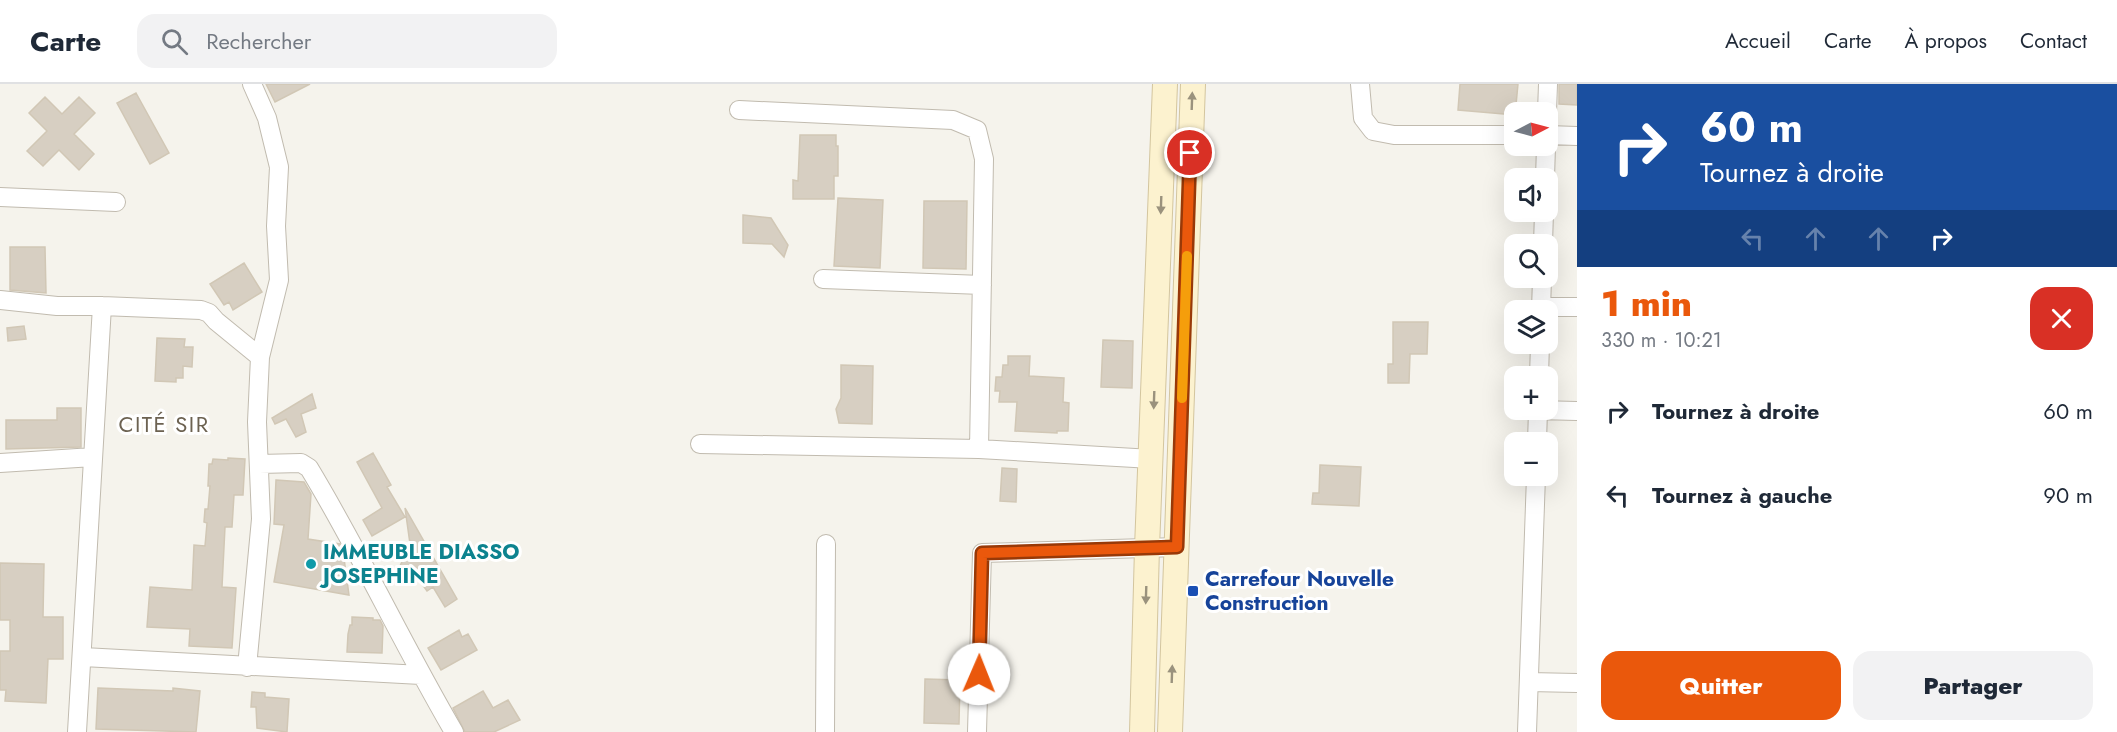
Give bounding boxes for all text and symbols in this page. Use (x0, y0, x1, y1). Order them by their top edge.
search box (137, 14, 557, 68)
text: Carte (30, 21, 101, 62)
icon: search (158, 25, 191, 58)
text: Rechercher (206, 25, 311, 57)
text: Accueil (1725, 26, 1791, 56)
text: Carte (1824, 26, 1872, 56)
text: À propos (1905, 26, 1987, 56)
text: Contact (2020, 26, 2087, 56)
one-way arrow (1187, 91, 1197, 110)
text: 60 m (1700, 97, 1803, 158)
north arrow (1504, 102, 1558, 156)
map controls (1504, 102, 1558, 486)
icon: right (1601, 108, 1679, 186)
pin (1164, 127, 1215, 178)
icon: arrive (1173, 136, 1206, 169)
text: Tournez à droite (1700, 153, 1884, 192)
button: sound (1504, 168, 1558, 222)
one-way arrow (1156, 196, 1166, 215)
icon: left (1736, 222, 1769, 255)
icon: ahead (1799, 222, 1832, 255)
icon: ahead (1862, 222, 1895, 255)
icon: right (1925, 222, 1958, 255)
button: search (1504, 234, 1558, 288)
text: 1 min (1601, 277, 1692, 329)
button: close (2030, 287, 2093, 350)
button: layers (1504, 300, 1558, 354)
text: 330 m · 10:21 (1601, 326, 1722, 355)
button: + (1504, 366, 1558, 420)
one-way arrow (1149, 391, 1159, 410)
icon: right (1601, 395, 1634, 428)
text: Tournez à droite (1652, 395, 1819, 427)
text: 60 m (2043, 395, 2093, 427)
district label: CITÉ SIR (118, 408, 210, 440)
button: − (1504, 432, 1558, 486)
icon: left (1601, 479, 1634, 512)
text: Tournez à gauche (1652, 479, 1832, 511)
text: 90 m (2043, 479, 2093, 511)
place label: IMMEUBLE DIASSO JOSEPHINE (319, 537, 520, 591)
marker: IMMEUBLE DIASSO JOSEPHINE (304, 557, 318, 571)
place label: Carrefour Nouvelle Construction (1205, 564, 1394, 618)
marker: Carrefour Nouvelle Construction (1186, 584, 1200, 598)
one-way arrow (1141, 586, 1150, 605)
position arrow (947, 642, 1011, 706)
button: Quitter (1601, 651, 1841, 720)
button: Partager (1853, 651, 2093, 720)
one-way arrow (1168, 664, 1177, 683)

